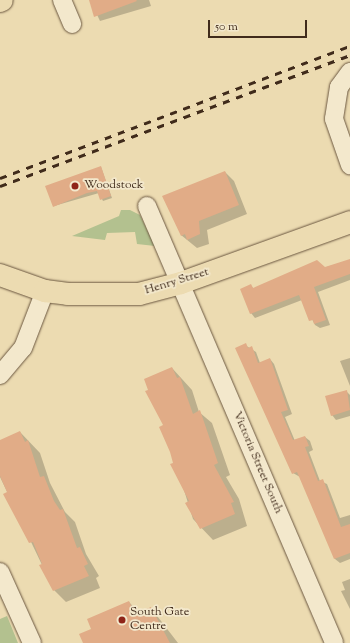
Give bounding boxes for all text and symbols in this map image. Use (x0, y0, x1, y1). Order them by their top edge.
scale bar (210, 12, 309, 38)
text: 50 m (215, 18, 238, 36)
place label: Woodstock (84, 179, 143, 193)
marker: Woodstock (69, 180, 81, 192)
street label: Henry Street (143, 265, 211, 299)
street label: Victoria Street South (229, 410, 285, 516)
place label: South Gate Centre (130, 606, 189, 634)
marker: South Gate Centre (117, 615, 127, 625)

